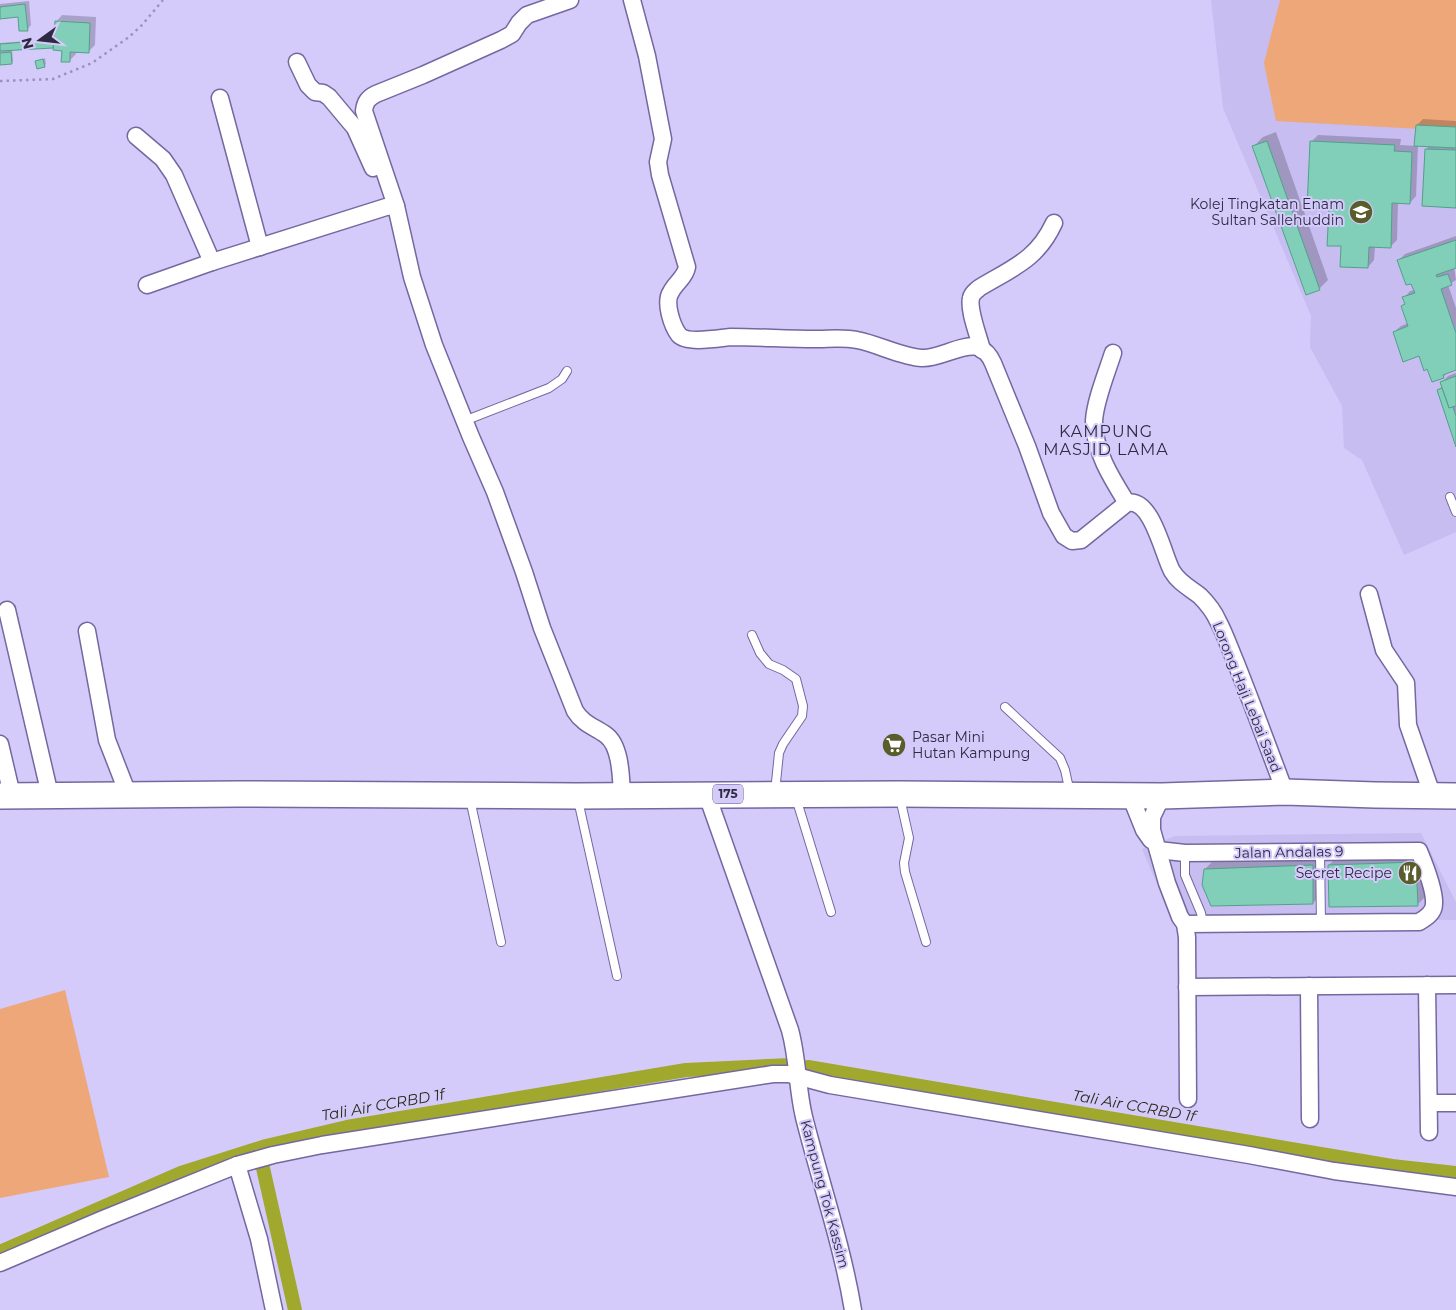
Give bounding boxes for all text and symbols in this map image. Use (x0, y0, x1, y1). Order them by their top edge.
north arrow (15, 15, 65, 65)
text: N (17, 36, 38, 51)
place label: Kolej Tingkatan Enam Sultan Sallehuddin (1190, 195, 1344, 229)
school or university icon: Kolej Tingkatan Enam Sultan Sallehuddin (1348, 199, 1374, 225)
district label: KAMPUNG MASJID LAMA (1043, 422, 1169, 459)
street label: Lorong Haji Lebai Saad (1208, 619, 1286, 775)
place label: Pasar Mini Hutan Kampung (912, 728, 1030, 762)
supermarket icon: Pasar Mini Hutan Kampung (881, 732, 907, 758)
road number: 175 (713, 784, 743, 804)
street label: Jalan Andalas 9 (1233, 842, 1344, 862)
restaurant icon: Secret Recipe (1397, 860, 1423, 886)
place label: Secret Recipe (1296, 864, 1392, 882)
water label: Tali Air CCRBD 1f (320, 1084, 448, 1125)
water label: Tali Air CCRBD 1f (1071, 1085, 1199, 1126)
street label: Kampung Tok Kassim (797, 1118, 853, 1270)

